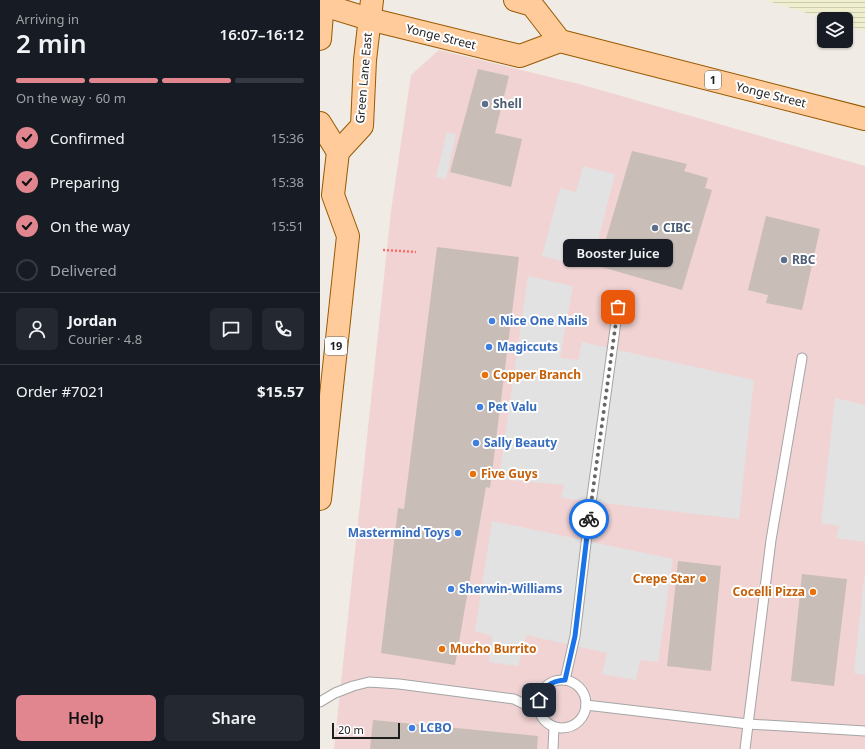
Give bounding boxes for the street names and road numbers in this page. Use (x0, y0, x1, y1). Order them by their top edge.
street label: Yonge Street (404, 20, 479, 54)
street label: Green Lane East (351, 31, 376, 124)
road number: 1 (705, 71, 721, 89)
street label: Yonge Street (734, 78, 809, 112)
road number: 19 (325, 337, 347, 355)

